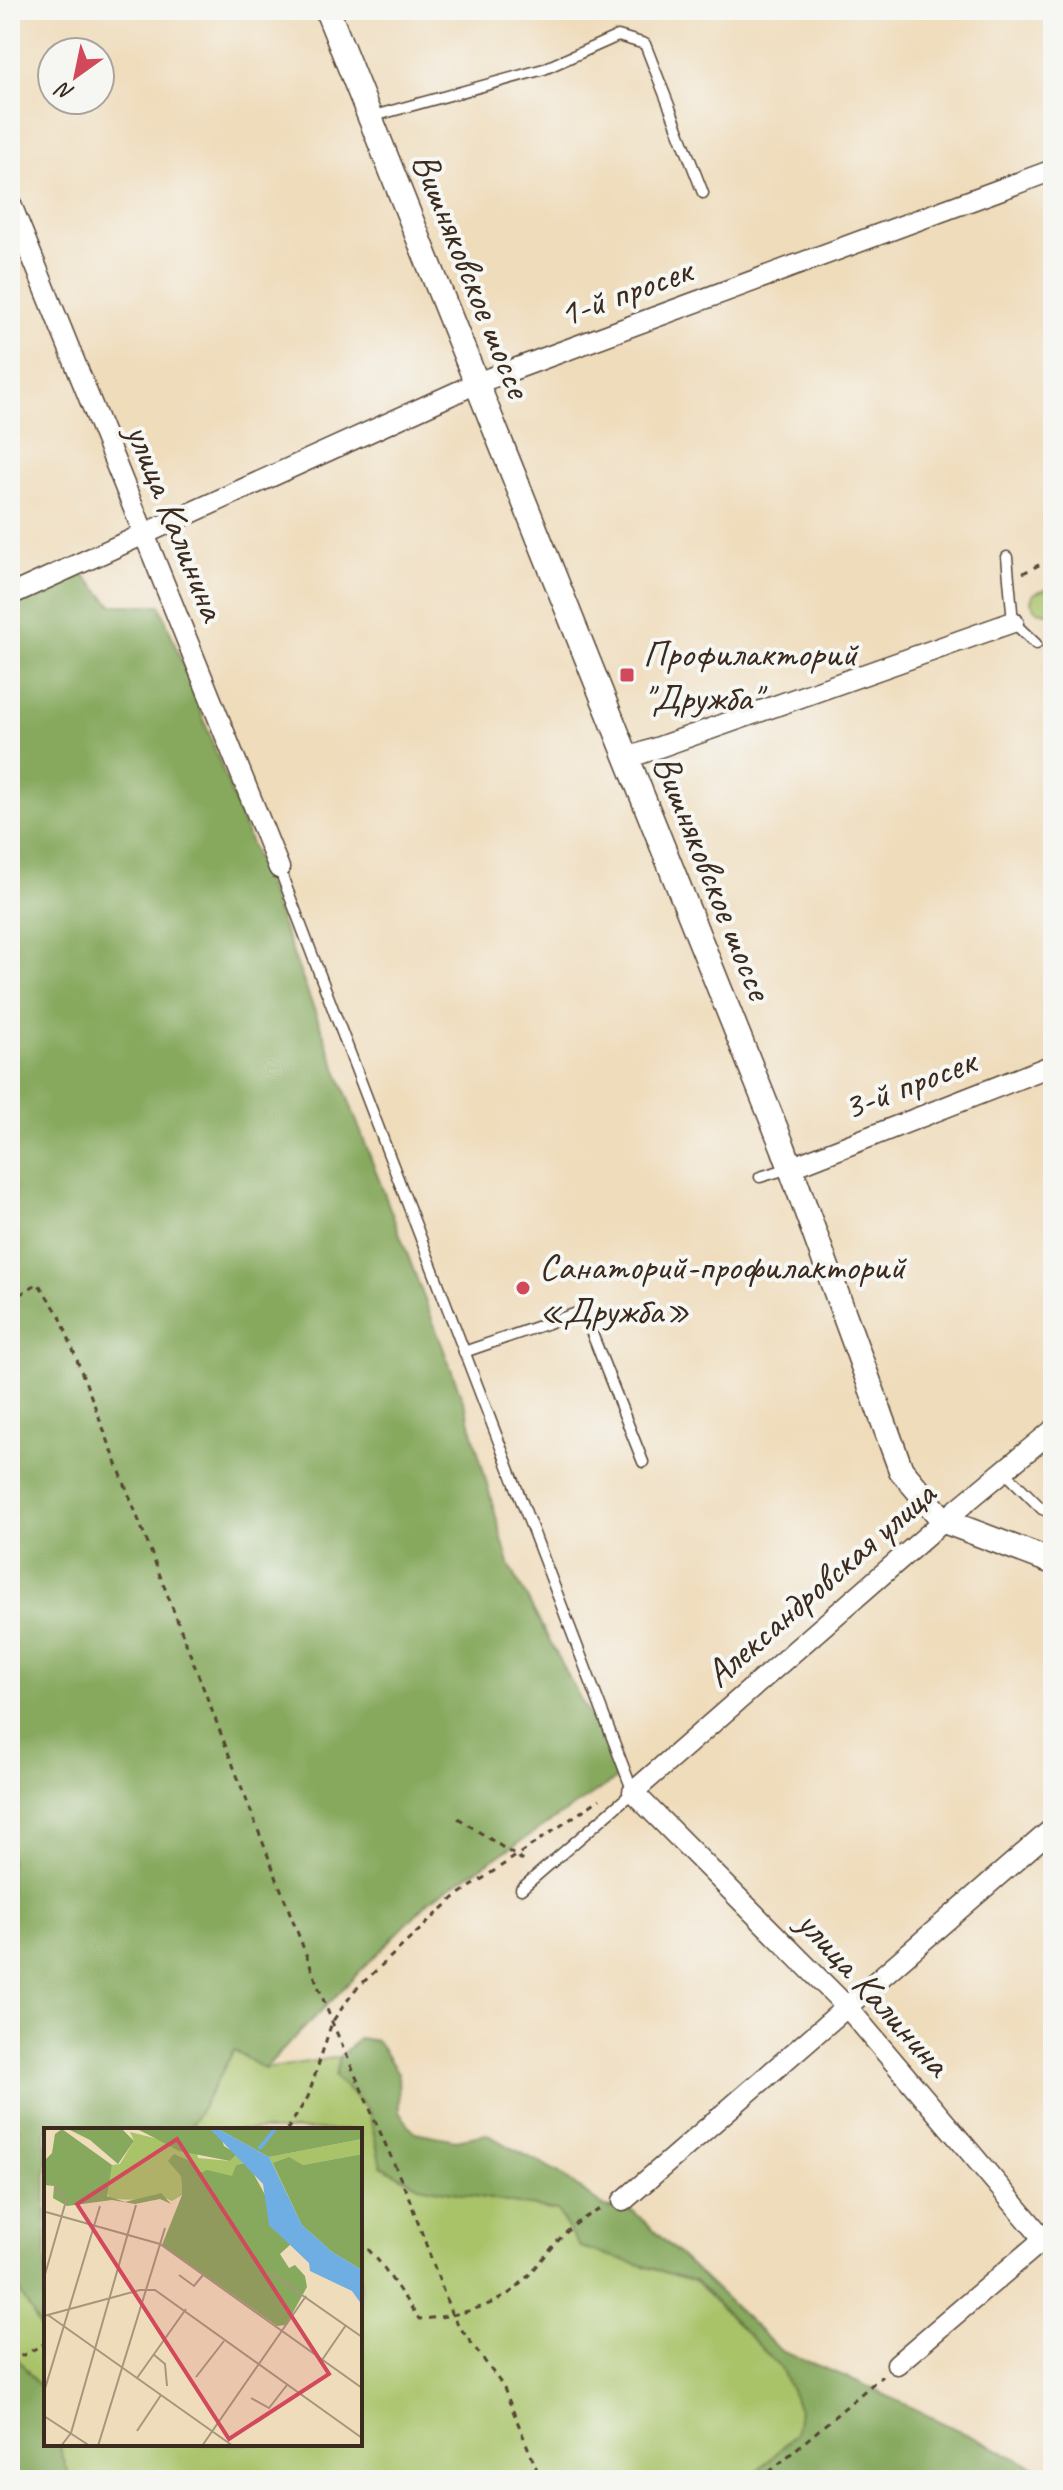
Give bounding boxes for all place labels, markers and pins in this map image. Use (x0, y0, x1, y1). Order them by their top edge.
place label: Профилакторий "Дружба" (643, 630, 859, 721)
marker: Профилакторий "Дружба" (618, 666, 636, 684)
place label: Санаторий-профилакторий «Дружба» (539, 1243, 907, 1334)
marker: Санаторий-профилакторий «Дружба» (514, 1279, 532, 1297)

